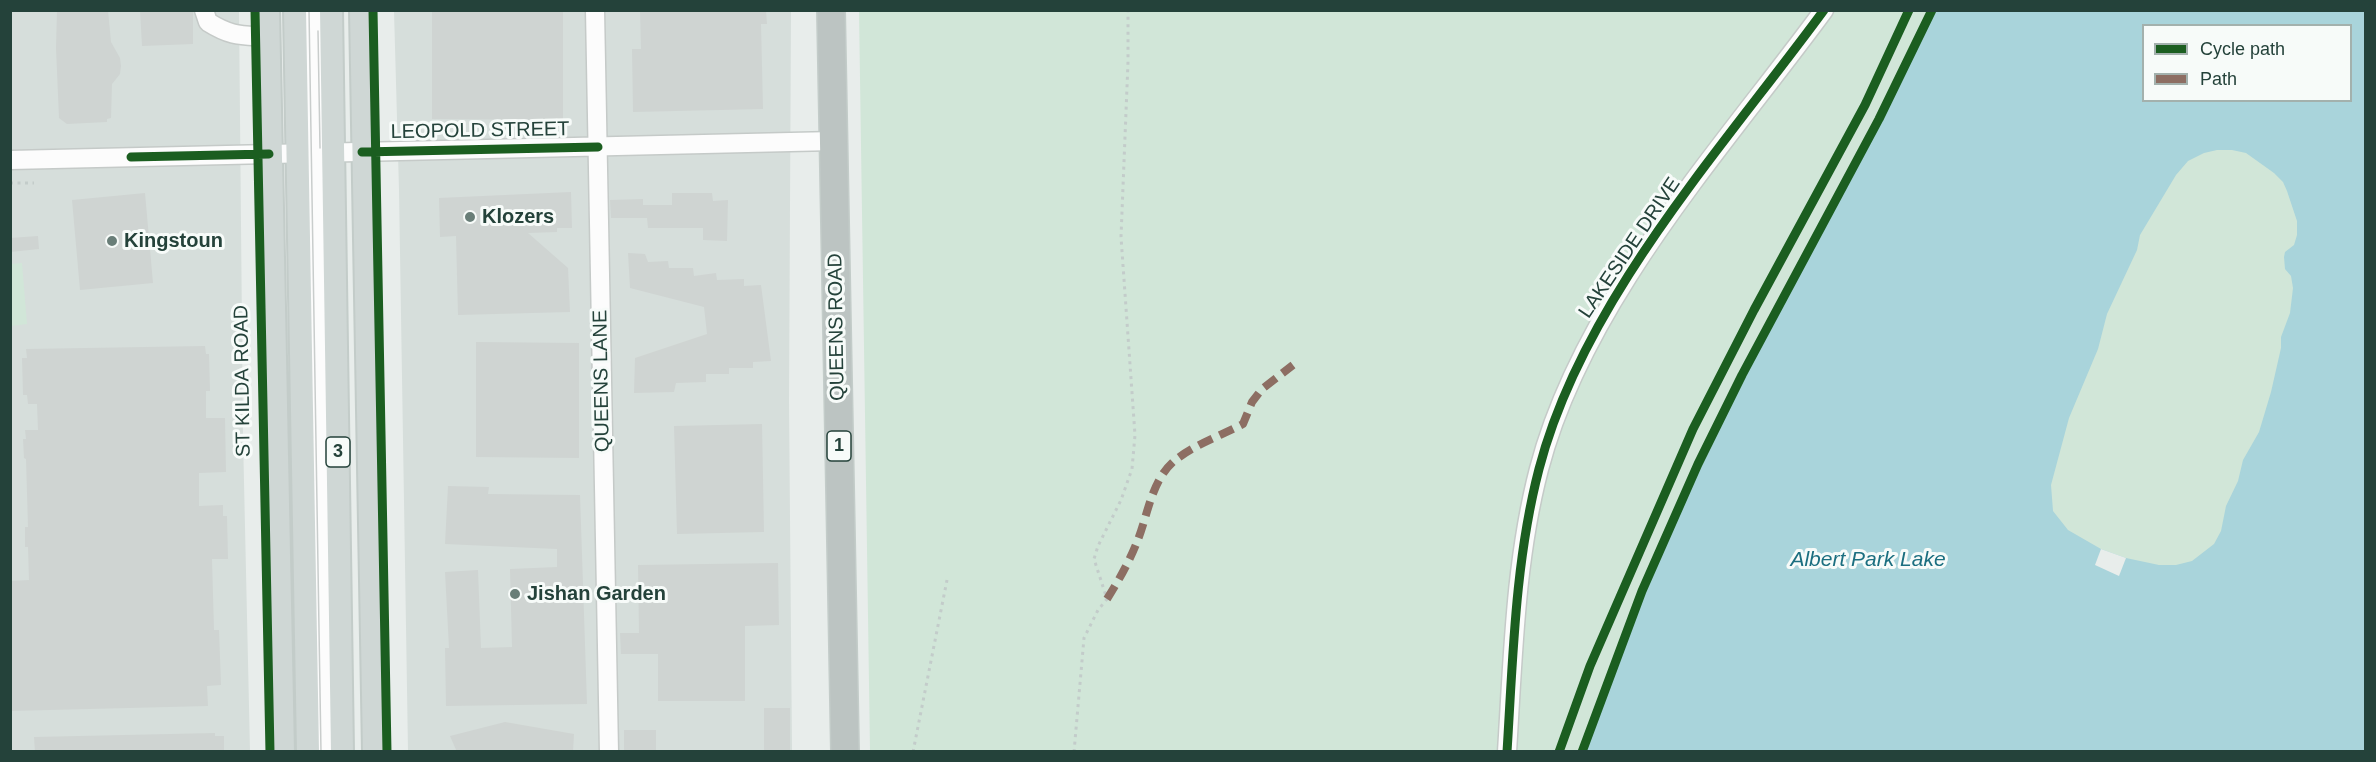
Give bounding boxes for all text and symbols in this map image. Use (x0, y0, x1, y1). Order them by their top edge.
legend (2142, 24, 2352, 102)
text: Cycle path (2200, 39, 2285, 59)
text: Path (2200, 69, 2237, 89)
street label: LEOPOLD STREET (390, 117, 570, 145)
street label: LAKESIDE DRIVE (1574, 173, 1686, 323)
place label: Klozers (482, 205, 554, 229)
marker: Klozers (463, 210, 477, 224)
place label: Kingstoun (124, 229, 223, 253)
marker: Kingstoun (105, 234, 119, 248)
street label: QUEENS ROAD (824, 253, 850, 401)
street label: ST KILDA ROAD (230, 305, 256, 457)
street label: QUEENS LANE (589, 310, 615, 452)
road number: 1 (827, 431, 851, 461)
road number: 3 (326, 437, 350, 467)
water label: Albert Park Lake (1790, 547, 1946, 573)
place label: Jishan Garden (527, 582, 666, 606)
marker: Jishan Garden (508, 587, 522, 601)

